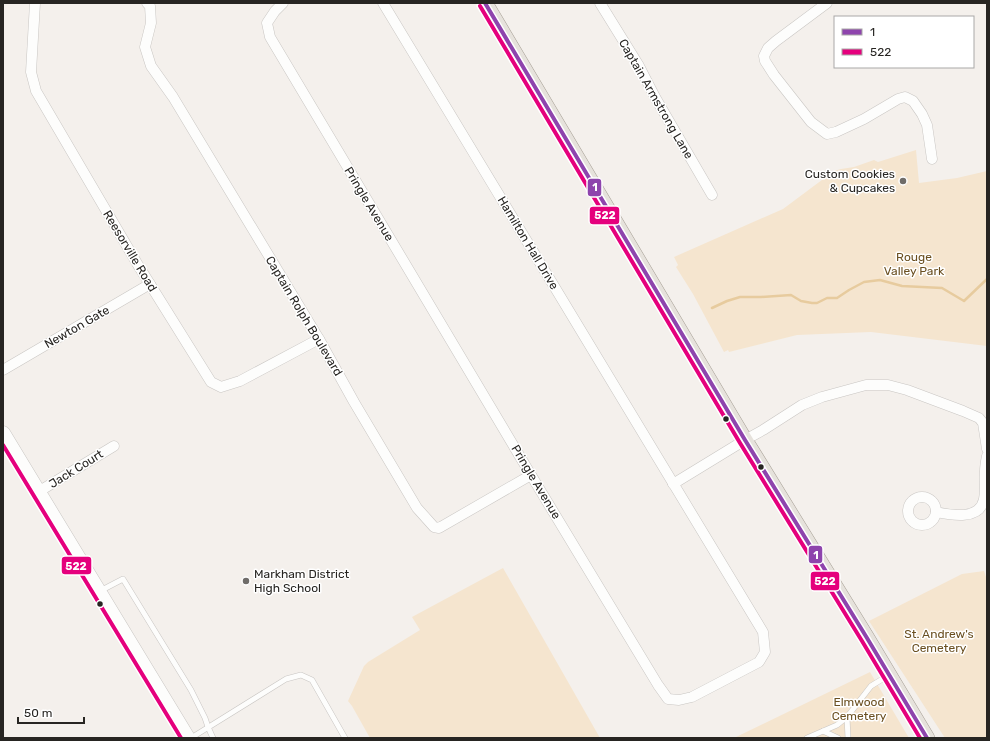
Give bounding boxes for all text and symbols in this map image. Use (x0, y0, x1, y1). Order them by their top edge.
legend (834, 16, 974, 68)
text: 1 (870, 25, 875, 39)
street label: Captain Armstrong Lane (616, 37, 696, 162)
text: 522 (870, 45, 891, 59)
street label: Pringle Avenue (341, 164, 397, 244)
place label: Custom Cookies & Cupcakes (805, 167, 895, 195)
marker: Custom Cookies & Cupcakes (898, 176, 908, 186)
line badge: 1 (587, 178, 602, 197)
text: 1 (592, 181, 598, 194)
street label: Hamilton Hall Drive (495, 194, 562, 292)
line badge: 522 (589, 206, 620, 225)
street label: Reesorville Road (100, 208, 160, 294)
text: 522 (594, 209, 616, 222)
park label: Rouge Valley Park (884, 250, 945, 278)
street label: Captain Rolph Boulevard (263, 254, 345, 378)
street label: Newton Gate (42, 303, 112, 351)
unlabelled marker (721, 414, 731, 424)
street label: Pringle Avenue (508, 442, 564, 522)
street label: Jack Court (46, 447, 106, 491)
unlabelled marker (756, 462, 766, 472)
line badge: 1 (808, 545, 823, 564)
text: 1 (813, 549, 819, 562)
line badge: 522 (61, 556, 92, 575)
text: 522 (65, 560, 87, 573)
place label: Markham District High School (254, 567, 350, 595)
line badge: 522 (810, 571, 840, 591)
text: 522 (814, 575, 836, 588)
marker: Markham District High School (241, 576, 251, 586)
unlabelled marker (95, 599, 105, 609)
park label: St. Andrew's Cemetery (904, 627, 974, 655)
park label: Elmwood Cemetery (832, 695, 887, 723)
scale bar (18, 699, 84, 725)
text: 50 m (24, 706, 52, 720)

